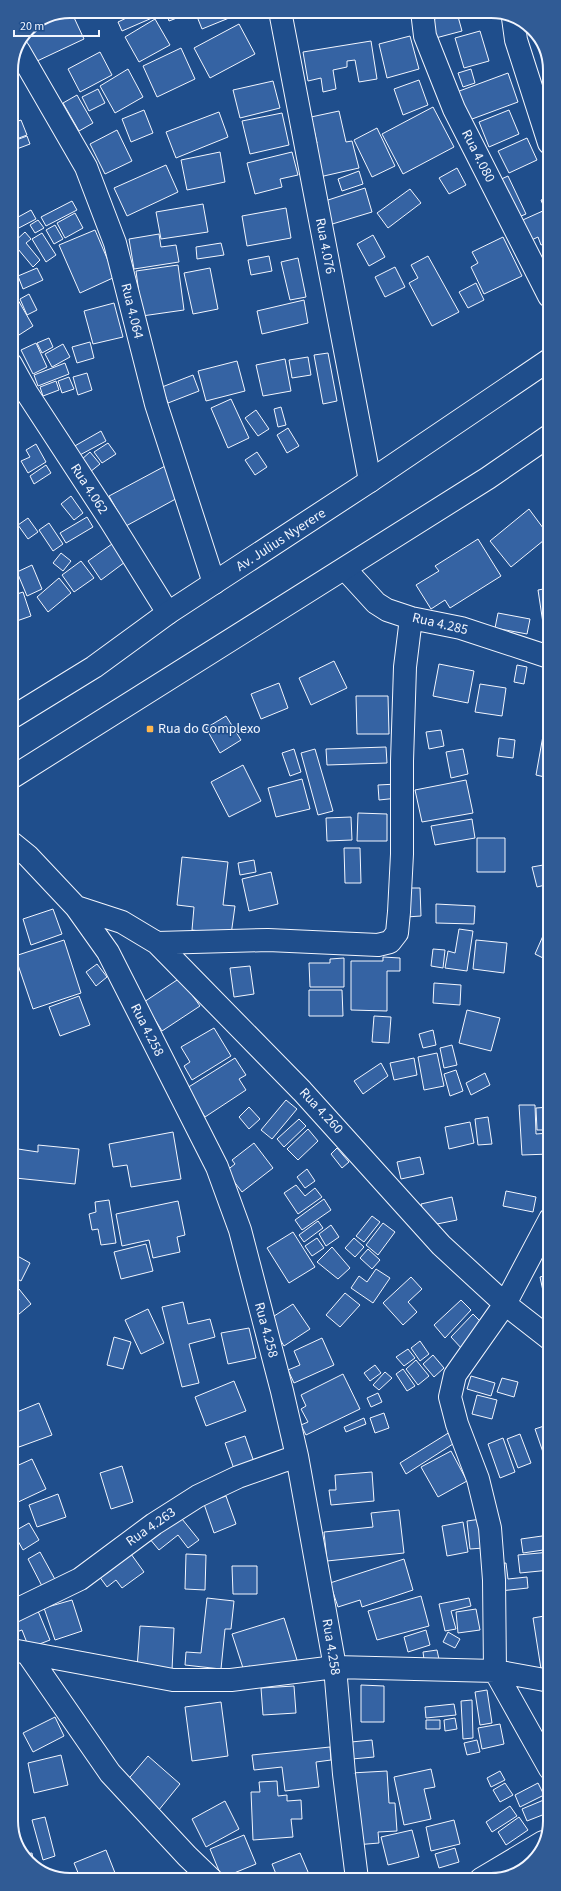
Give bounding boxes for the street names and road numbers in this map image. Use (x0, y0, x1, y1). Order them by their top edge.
street label: Rua 4.080 (456, 126, 500, 186)
street label: Rua 4.076 (310, 216, 340, 276)
street label: Rua 4.064 (115, 281, 149, 341)
street label: Rua 4.062 (65, 460, 113, 518)
street label: Av. Julius Nyerere (232, 503, 330, 577)
street label: Rua 4.285 (410, 608, 470, 640)
street label: Rua 4.258 (125, 1000, 169, 1060)
street label: Rua 4.260 (294, 1083, 348, 1139)
street label: Rua 4.258 (249, 1300, 283, 1360)
street label: Rua 4.263 (122, 1503, 180, 1551)
street label: Rua 4.258 (317, 1617, 345, 1677)

